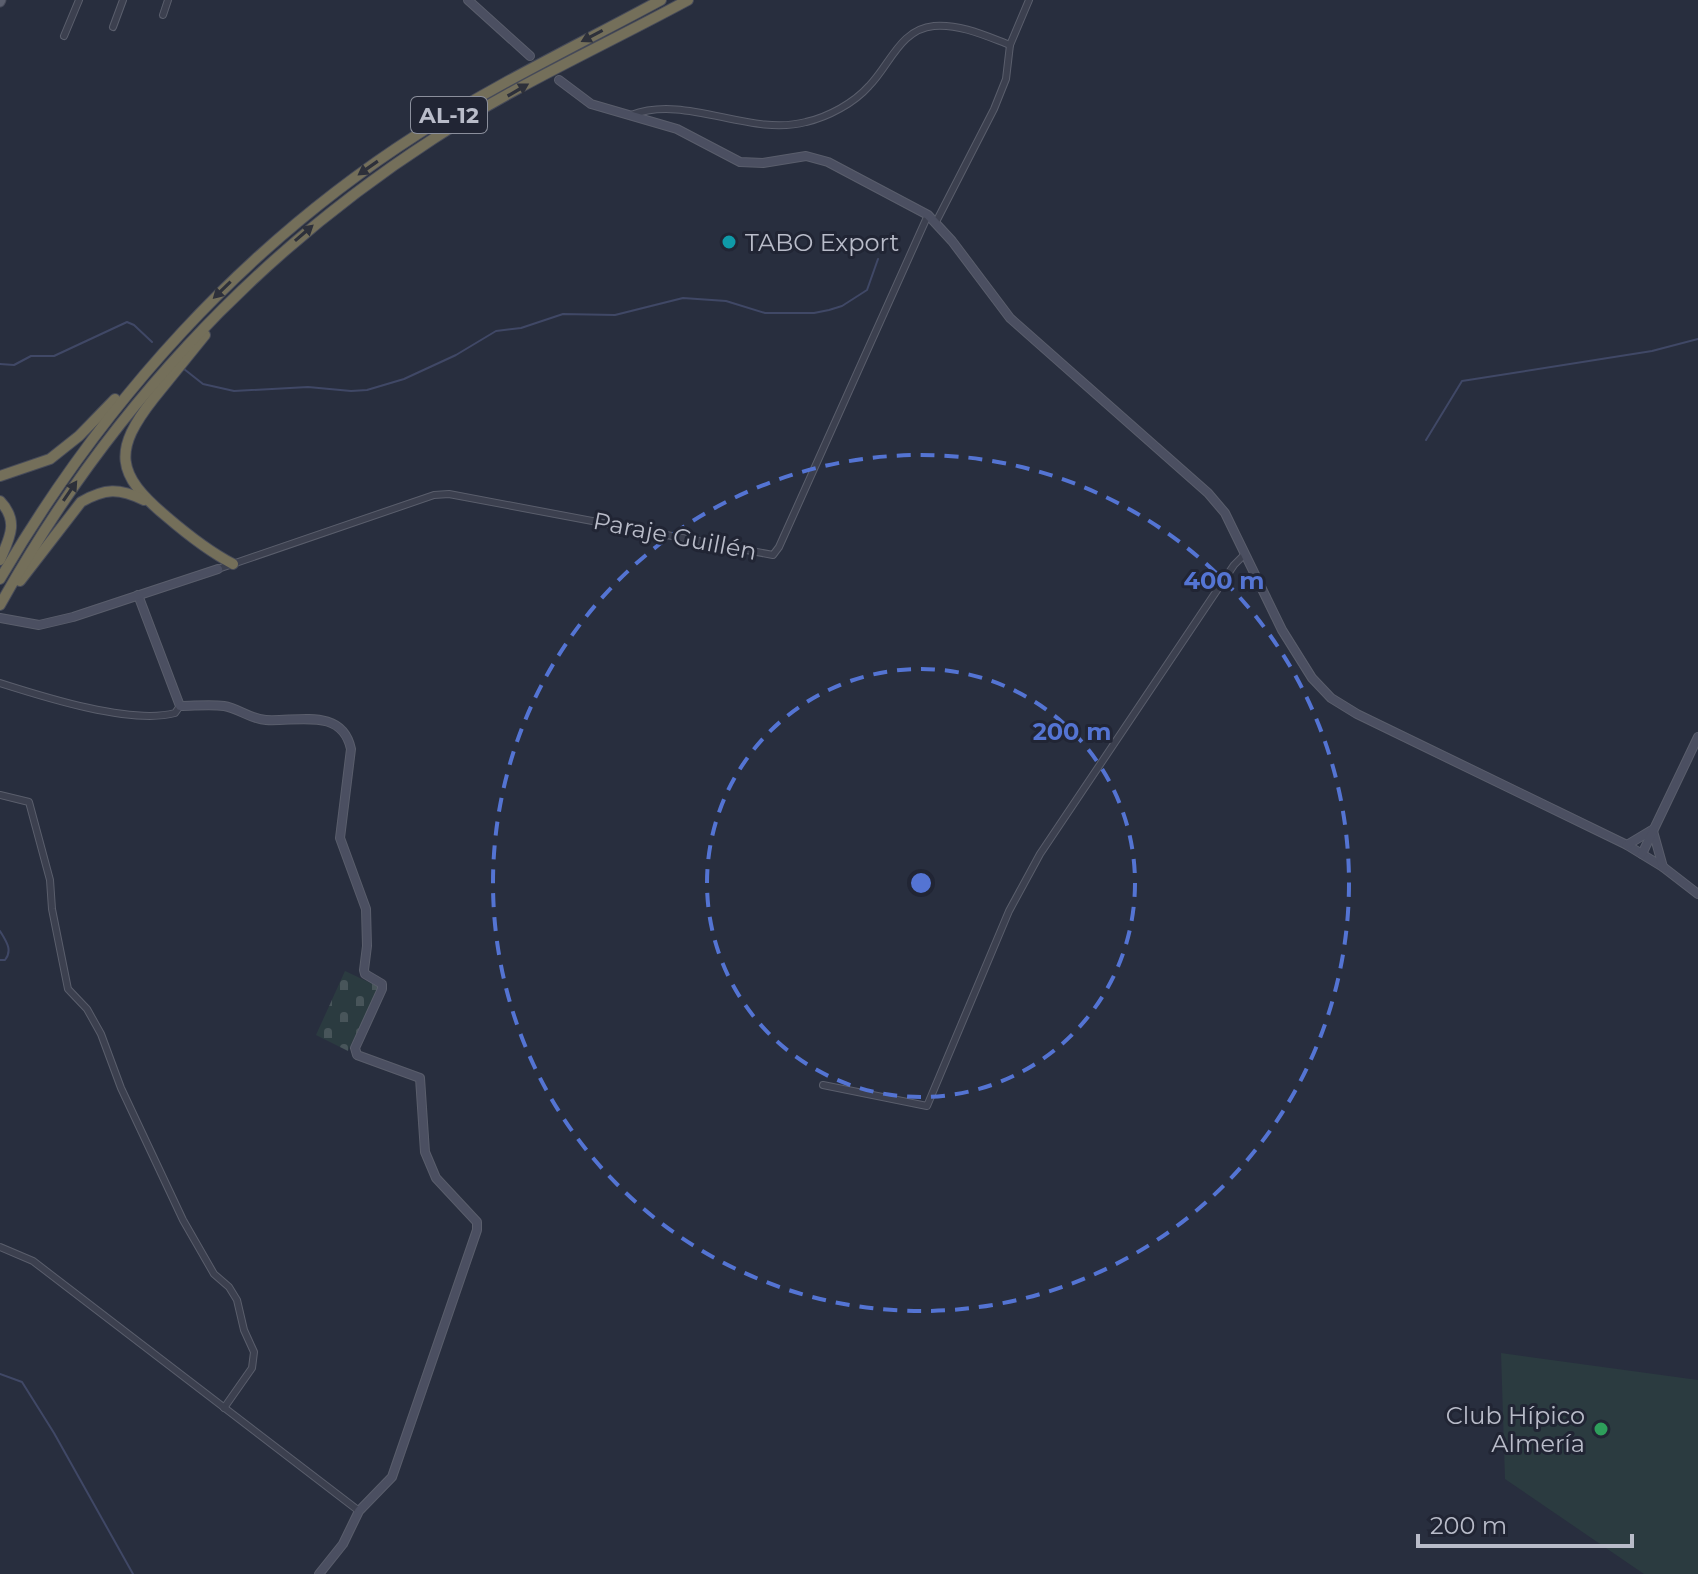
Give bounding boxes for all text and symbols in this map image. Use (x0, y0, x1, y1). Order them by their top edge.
one-way arrow (581, 28, 603, 42)
one-way arrow (506, 83, 529, 97)
road number: AL-12 (411, 97, 487, 133)
one-way arrow (358, 160, 379, 175)
one-way arrow (294, 225, 313, 243)
place label: TABO Export (745, 228, 899, 257)
marker: TABO Export (720, 233, 738, 251)
one-way arrow (213, 281, 232, 299)
one-way arrow (62, 480, 77, 502)
street label: Paraje Guillén (591, 506, 759, 566)
text: 400 m (1183, 566, 1265, 595)
text: 200 m (1033, 717, 1111, 746)
centre of rings (907, 869, 935, 897)
place label: Club Hípico Almería (1446, 1401, 1585, 1458)
marker: Club Hípico Almería (1592, 1420, 1610, 1438)
scale bar (1418, 1498, 1632, 1548)
text: 200 m (1430, 1511, 1507, 1540)

